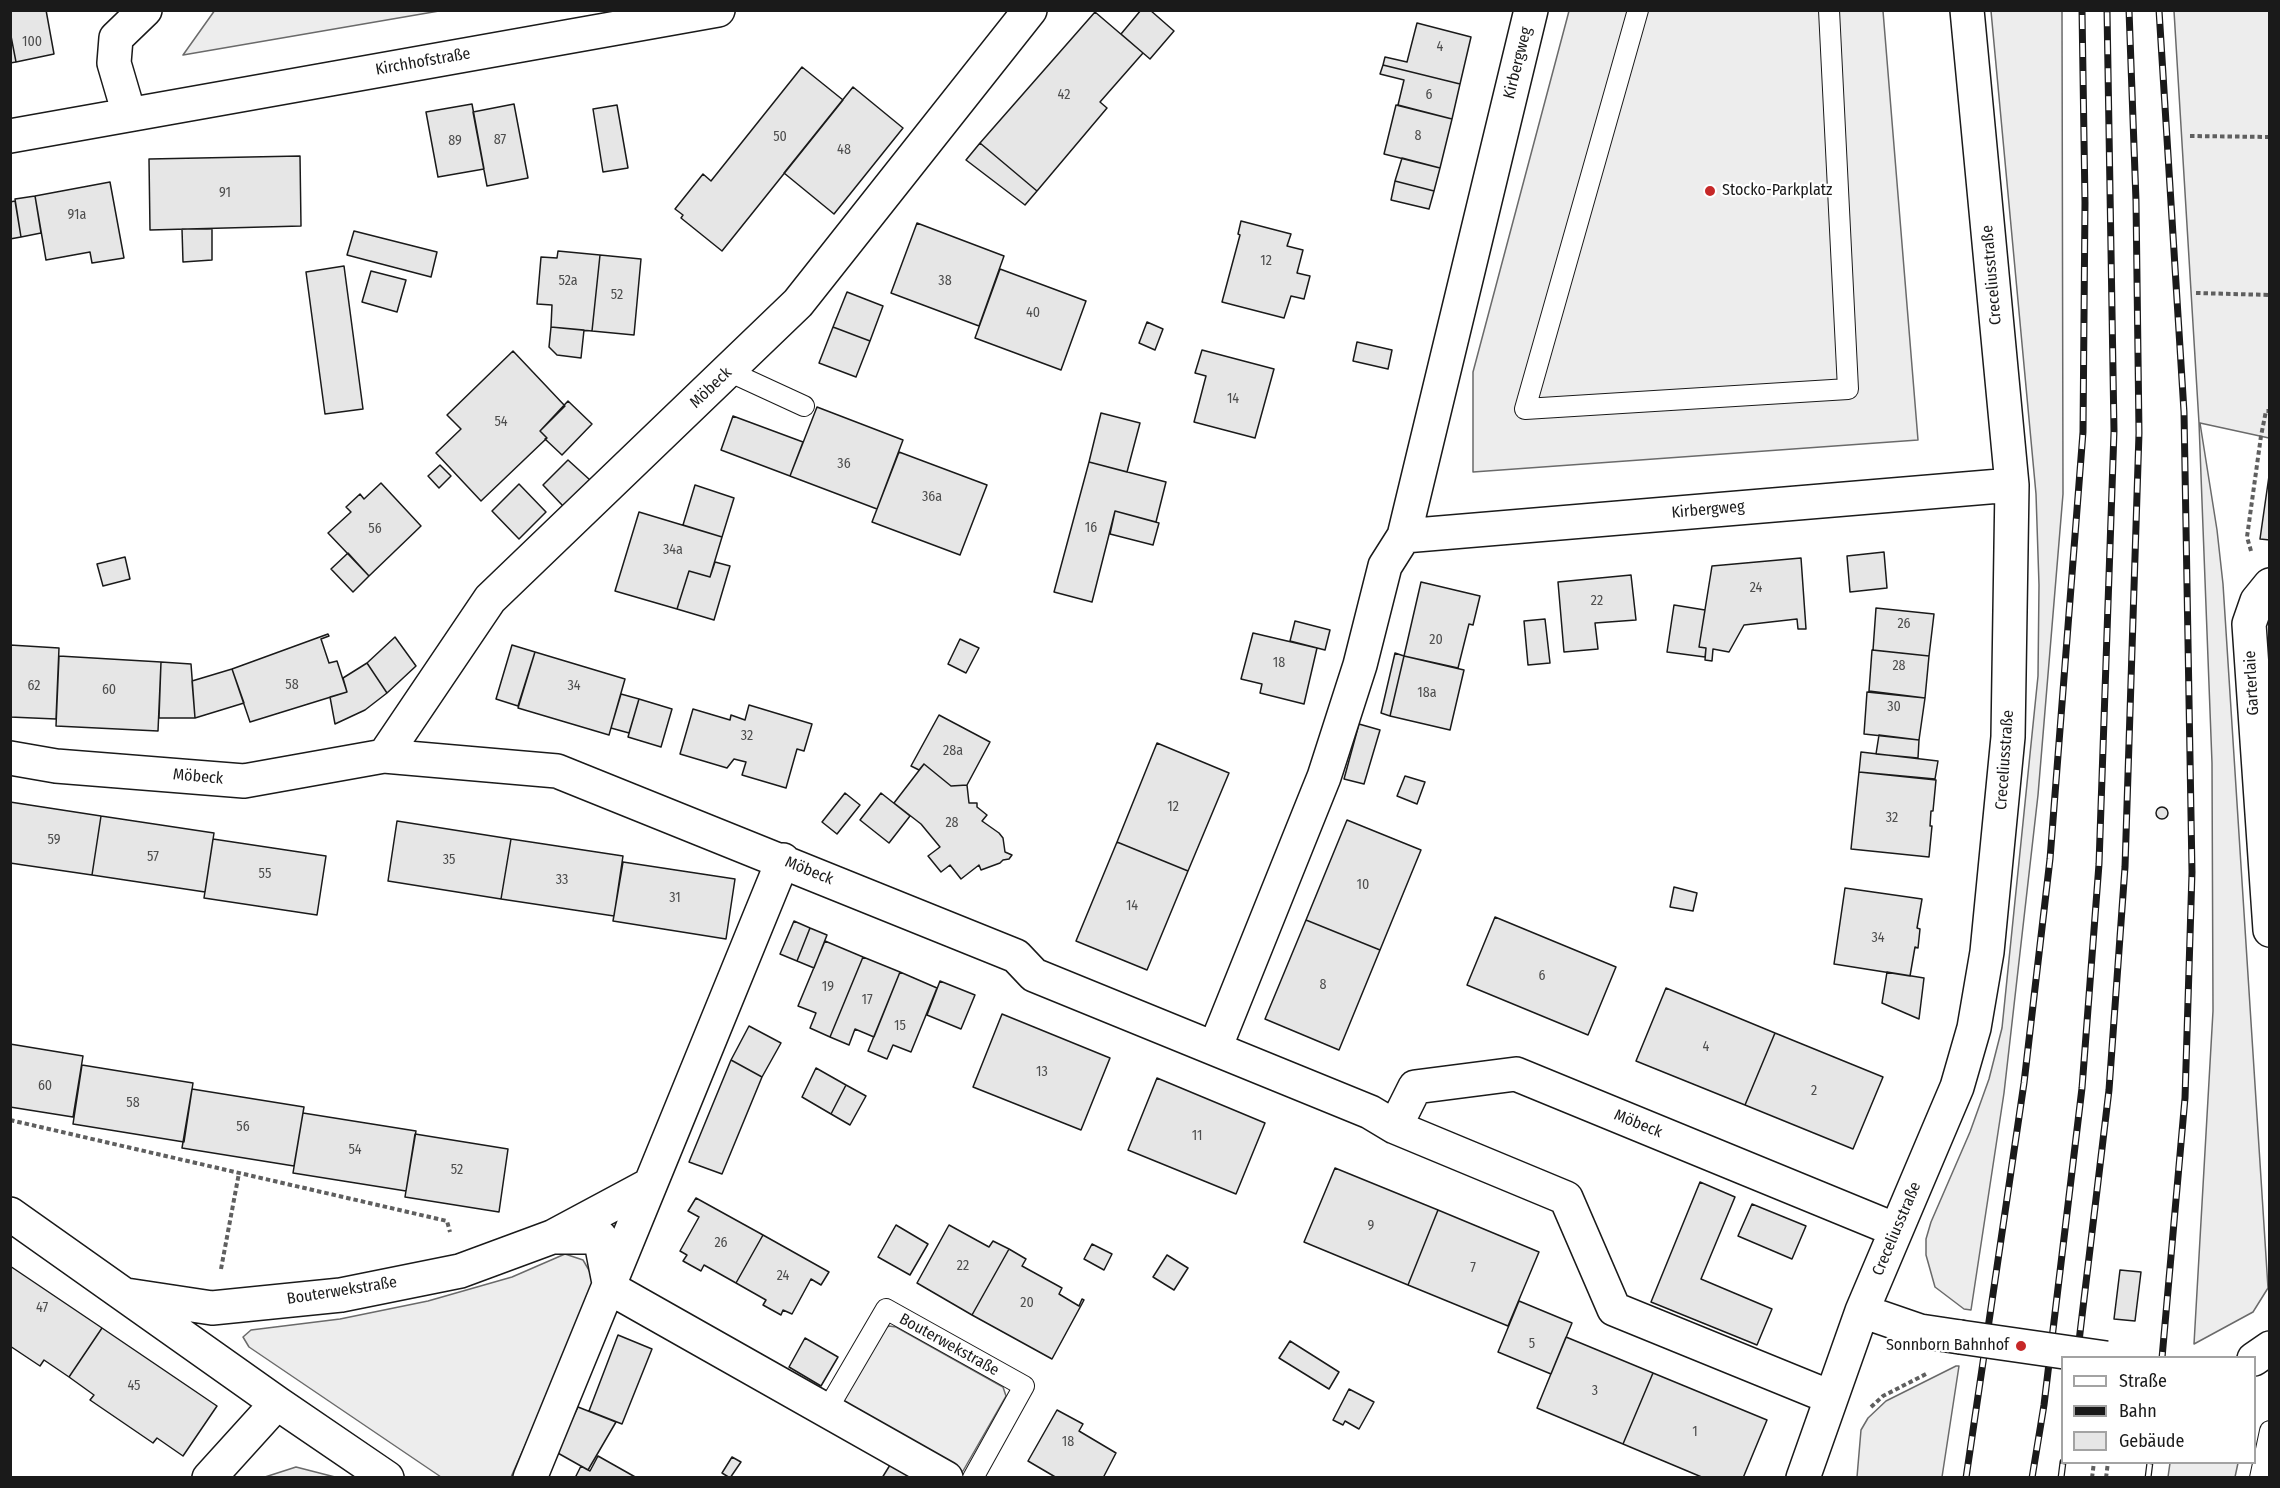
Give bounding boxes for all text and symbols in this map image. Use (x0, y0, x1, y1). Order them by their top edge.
street label: Kirbergweg (1500, 25, 1536, 101)
house number: 100 (22, 34, 42, 50)
house number: 4 (1437, 39, 1443, 55)
street label: Kirchhofstraße (374, 44, 472, 80)
house number: 42 (1058, 87, 1070, 103)
house number: 6 (1426, 87, 1432, 103)
house number: 8 (1415, 128, 1421, 144)
house number: 50 (773, 129, 787, 145)
house number: 87 (494, 132, 506, 148)
house number: 89 (448, 133, 462, 149)
house number: 48 (837, 142, 851, 158)
place label: Stocko-Parkplatz (1722, 181, 1832, 201)
marker: Stocko-Parkplatz (1703, 184, 1717, 198)
house number: 91 (219, 185, 231, 201)
house number: 91a (68, 207, 86, 223)
street label: Creceliusstraße (1978, 224, 2006, 326)
house number: 12 (1260, 253, 1272, 269)
house number: 52a (558, 273, 578, 289)
house number: 38 (938, 273, 952, 289)
house number: 52 (611, 287, 623, 303)
house number: 40 (1026, 305, 1040, 321)
street label: Möbeck (686, 364, 736, 412)
house number: 14 (1227, 391, 1239, 407)
house number: 54 (494, 414, 508, 430)
house number: 36 (837, 456, 851, 472)
house number: 36a (922, 489, 942, 505)
street label: Kirbergweg (1671, 497, 1745, 523)
house number: 16 (1085, 520, 1097, 536)
house number: 56 (368, 521, 382, 537)
house number: 34a (663, 542, 683, 558)
house number: 24 (1750, 580, 1762, 596)
house number: 22 (1591, 593, 1603, 609)
house number: 26 (1897, 616, 1911, 632)
house number: 20 (1429, 632, 1443, 648)
street label: Garterlaie (2241, 650, 2263, 716)
house number: 18 (1273, 655, 1285, 671)
house number: 28 (1892, 658, 1906, 674)
house number: 58 (285, 677, 299, 693)
house number: 62 (28, 678, 40, 694)
house number: 34 (567, 678, 581, 694)
house number: 60 (102, 682, 116, 698)
house number: 18a (1417, 685, 1437, 701)
house number: 30 (1887, 699, 1901, 715)
street label: Creceliusstraße (1992, 709, 2018, 811)
house number: 32 (741, 728, 753, 744)
house number: 28a (943, 743, 963, 759)
street label: Möbeck (172, 765, 224, 789)
house number: 12 (1167, 799, 1179, 815)
house number: 32 (1886, 810, 1898, 826)
house number: 28 (945, 815, 959, 831)
house number: 59 (47, 832, 61, 848)
house number: 57 (147, 849, 159, 865)
house number: 35 (443, 852, 455, 868)
street label: Möbeck (782, 853, 836, 889)
house number: 55 (259, 866, 271, 882)
house number: 33 (556, 872, 568, 888)
house number: 10 (1357, 877, 1369, 893)
house number: 31 (669, 890, 681, 906)
house number: 14 (1126, 898, 1138, 914)
house number: 34 (1871, 930, 1885, 946)
house number: 6 (1539, 968, 1545, 984)
house number: 8 (1320, 977, 1326, 993)
house number: 19 (822, 979, 834, 995)
house number: 17 (861, 992, 873, 1008)
house number: 15 (894, 1018, 906, 1034)
house number: 4 (1703, 1039, 1709, 1055)
house number: 13 (1036, 1064, 1048, 1080)
house number: 60 (38, 1078, 52, 1094)
house number: 2 (1811, 1083, 1817, 1099)
house number: 58 (126, 1095, 140, 1111)
street label: Möbeck (1611, 1106, 1665, 1142)
house number: 56 (236, 1119, 250, 1135)
house number: 11 (1192, 1128, 1202, 1144)
house number: 54 (348, 1142, 362, 1158)
house number: 52 (451, 1162, 463, 1178)
street label: Creceliusstraße (1869, 1179, 1925, 1279)
house number: 9 (1368, 1218, 1374, 1234)
house number: 26 (714, 1235, 728, 1251)
house number: 22 (957, 1258, 969, 1274)
house number: 7 (1470, 1260, 1476, 1276)
house number: 24 (777, 1268, 789, 1284)
street label: Bouterwekstraße (286, 1273, 398, 1309)
house number: 20 (1020, 1295, 1034, 1311)
house number: 47 (36, 1300, 48, 1316)
street label: Bouterwekstraße (896, 1310, 1002, 1380)
house number: 5 (1529, 1336, 1535, 1352)
place label: Sonnborn Bahnhof (1886, 1336, 2009, 1356)
marker: Sonnborn Bahnhof (2014, 1339, 2028, 1353)
legend (2061, 1356, 2256, 1464)
text: Straße (2119, 1370, 2167, 1392)
house number: 45 (127, 1378, 141, 1394)
house number: 3 (1592, 1383, 1598, 1399)
text: Bahn (2119, 1400, 2157, 1422)
house number: 1 (1692, 1424, 1698, 1440)
text: Gebäude (2119, 1430, 2184, 1452)
house number: 18 (1062, 1434, 1074, 1450)

